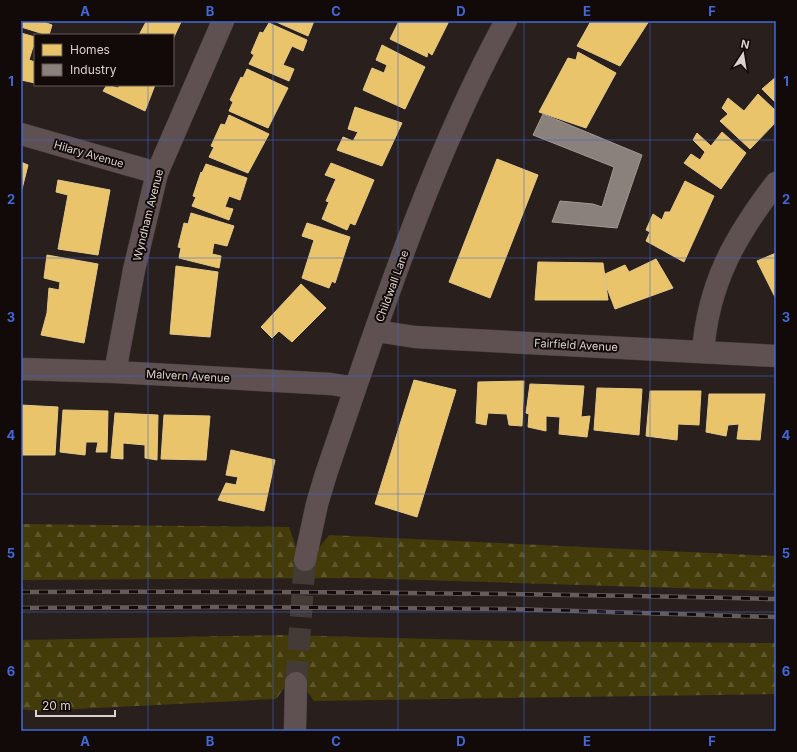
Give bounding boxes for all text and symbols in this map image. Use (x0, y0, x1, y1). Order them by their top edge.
text: A (80, 3, 90, 19)
text: B (206, 3, 215, 19)
text: C (331, 3, 341, 19)
text: D (456, 3, 466, 19)
text: E (583, 3, 591, 19)
text: F (708, 3, 716, 19)
legend (34, 34, 174, 86)
north arrow (723, 34, 763, 74)
text: N (740, 36, 751, 52)
text: Homes (70, 42, 110, 57)
text: Industry (70, 62, 117, 77)
text: 1 (8, 73, 14, 89)
text: 1 (783, 73, 789, 89)
street label: Hilary Avenue (53, 137, 125, 171)
street label: Wyndham Avenue (130, 168, 166, 262)
text: 2 (7, 191, 15, 207)
text: 2 (782, 191, 790, 207)
street label: Childwall Lane (373, 248, 411, 324)
text: 3 (7, 309, 15, 325)
text: 3 (782, 309, 790, 325)
street label: Fairfield Avenue (534, 336, 618, 354)
street label: Malvern Avenue (146, 367, 230, 385)
text: 4 (7, 427, 16, 443)
text: 4 (782, 427, 791, 443)
text: 5 (7, 545, 15, 561)
text: 5 (782, 545, 790, 561)
text: 6 (7, 663, 15, 679)
text: 6 (782, 663, 790, 679)
scale bar (36, 692, 115, 718)
text: 20 m (42, 698, 71, 713)
text: A (80, 733, 90, 749)
text: B (206, 733, 215, 749)
text: C (331, 733, 341, 749)
text: D (456, 733, 466, 749)
text: E (583, 733, 591, 749)
text: F (708, 733, 716, 749)

